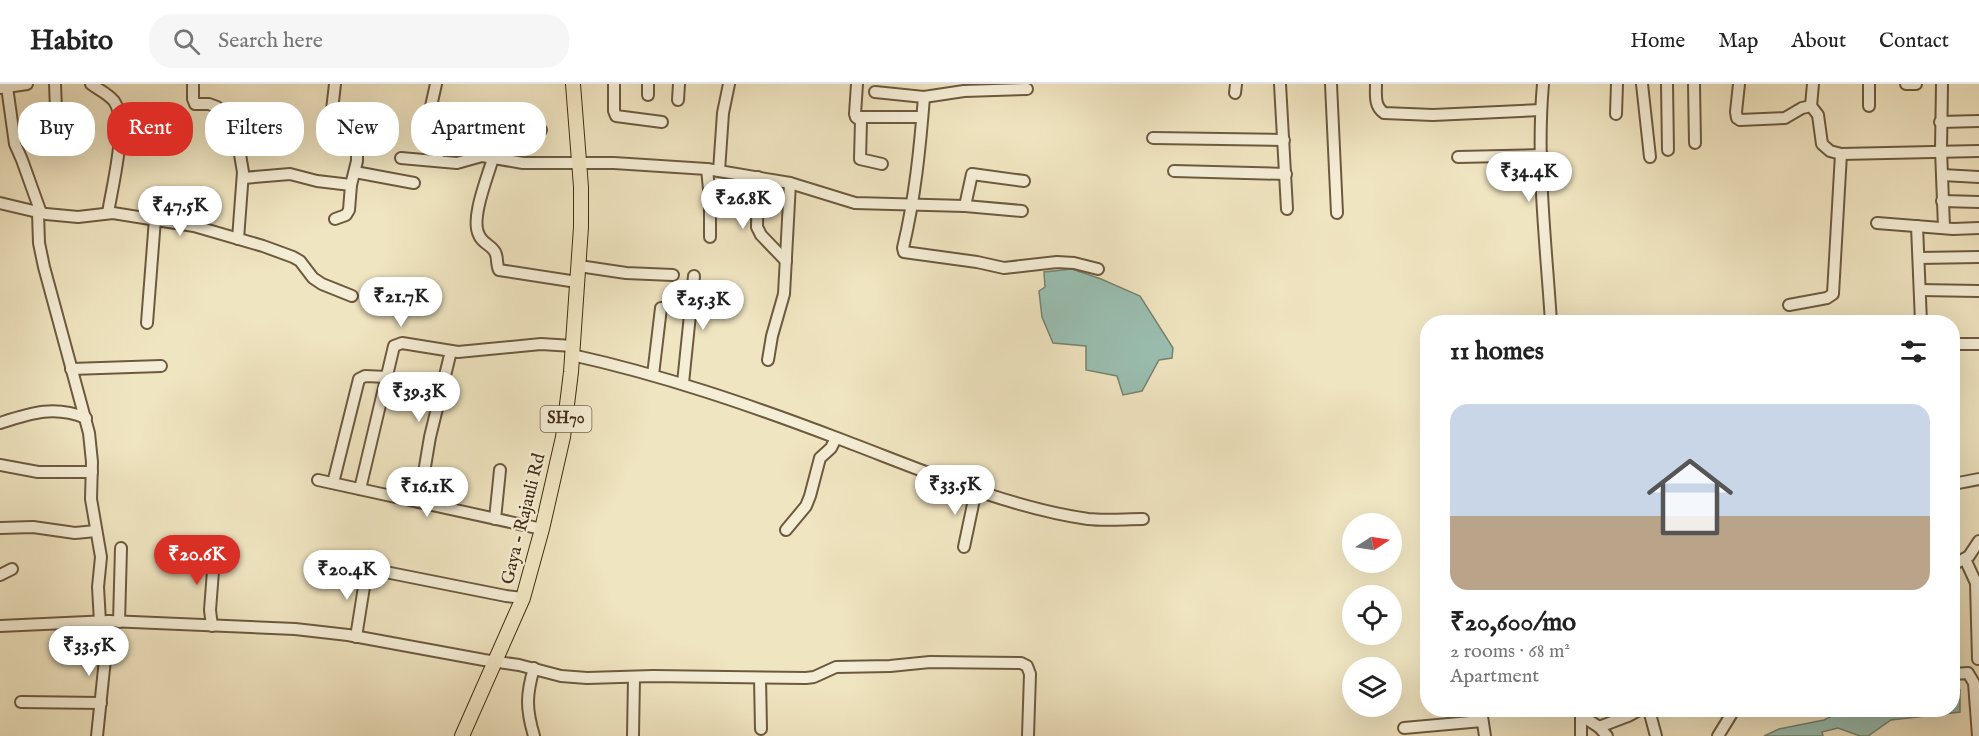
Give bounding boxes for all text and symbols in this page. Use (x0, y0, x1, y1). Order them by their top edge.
search box (149, 14, 569, 68)
text: Habito (30, 24, 113, 59)
icon: search (170, 25, 203, 58)
text: Search here (218, 27, 323, 55)
text: Home (1630, 28, 1685, 55)
text: Map (1718, 28, 1758, 55)
text: About (1791, 28, 1846, 55)
text: Contact (1879, 28, 1949, 55)
chip: Buy (18, 102, 95, 156)
chip: Rent (107, 102, 193, 156)
chip: Filters (205, 102, 304, 156)
chip: New (316, 102, 399, 156)
chip: Apartment (411, 102, 546, 156)
pin: ₹34.4K (1480, 152, 1578, 203)
text: ₹34.4K (1500, 159, 1558, 184)
pin: ₹26.8K (694, 179, 792, 230)
pin: ₹47.5K (131, 186, 229, 237)
text: ₹26.8K (715, 186, 771, 211)
text: ₹47.5K (152, 193, 208, 218)
pin: ₹21.7K (352, 277, 450, 328)
pin: ₹25.3K (654, 280, 752, 331)
text: ₹21.7K (373, 284, 429, 309)
text: ₹25.3K (676, 287, 730, 312)
text: 11 homes (1450, 335, 1544, 368)
icon: filters (1897, 335, 1930, 368)
pin: ₹39.3K (370, 372, 468, 423)
text: ₹39.3K (392, 379, 446, 404)
road number: SH70 (540, 406, 592, 432)
icon: home (1636, 443, 1744, 551)
street label: Gaya - Rajauli Rd (497, 451, 551, 587)
pin: ₹33.5K (906, 465, 1004, 516)
pin: ₹16.1K (378, 467, 476, 518)
text: ₹33.5K (929, 472, 981, 497)
text: ₹16.1K (400, 474, 454, 499)
north arrow (1342, 513, 1402, 573)
map controls (1342, 513, 1402, 717)
pin: ₹20.6K (148, 535, 246, 586)
text: ₹20.6K (168, 542, 226, 567)
pin: ₹20.4K (298, 550, 396, 601)
text: ₹20.4K (317, 557, 377, 582)
button: locate (1342, 585, 1402, 645)
text: ₹20,600/mo (1450, 606, 1576, 639)
pin: ₹33.5K (40, 626, 138, 677)
text: ₹33.5K (63, 633, 115, 658)
text: 2 rooms · 68 m² (1450, 639, 1570, 664)
button: layers (1342, 657, 1402, 717)
text: Apartment (1450, 664, 1539, 689)

